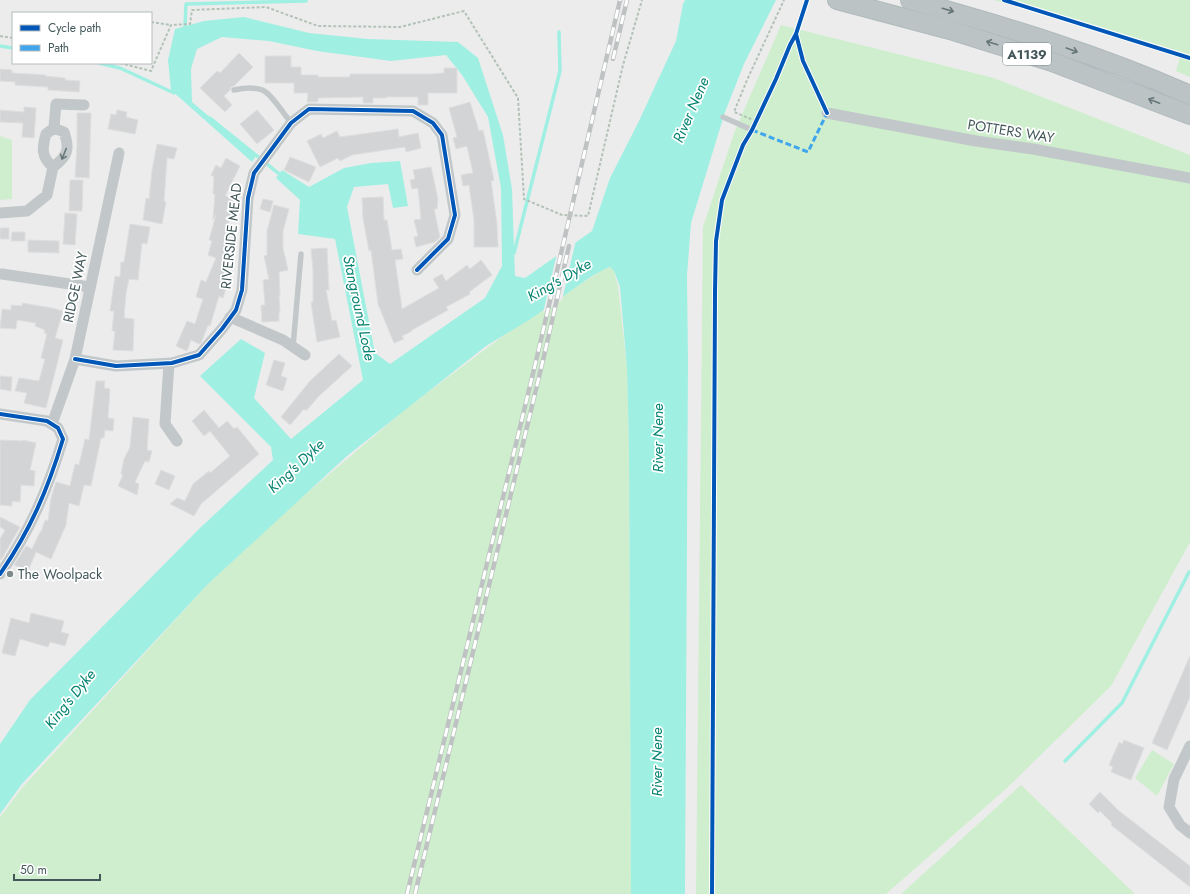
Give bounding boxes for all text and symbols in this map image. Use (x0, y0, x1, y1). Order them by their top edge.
one-way arrow (941, 7, 954, 15)
legend (12, 12, 152, 64)
text: Cycle path (48, 19, 101, 37)
text: Path (48, 39, 69, 57)
one-way arrow (985, 39, 998, 46)
road number: A1139 (1003, 43, 1051, 65)
one-way arrow (1065, 46, 1077, 54)
water label: River Nene (667, 73, 715, 146)
one-way arrow (1148, 96, 1160, 104)
street label: POTTERS WAY (966, 114, 1056, 148)
one-way arrow (60, 148, 68, 160)
street label: RIVERSIDE MEAD (215, 182, 247, 290)
street label: RIDGE WAY (58, 250, 92, 324)
water label: Stanground Lode (337, 253, 381, 363)
water label: King's Dyke (523, 253, 596, 307)
water label: River Nene (647, 403, 669, 473)
water label: King's Dyke (263, 433, 330, 498)
place label: The Woolpack (18, 564, 103, 584)
marker: The Woolpack (5, 569, 15, 579)
water label: King's Dyke (39, 664, 101, 733)
water label: River Nene (646, 727, 668, 797)
scale bar (14, 856, 100, 882)
text: 50 m (20, 861, 47, 879)

